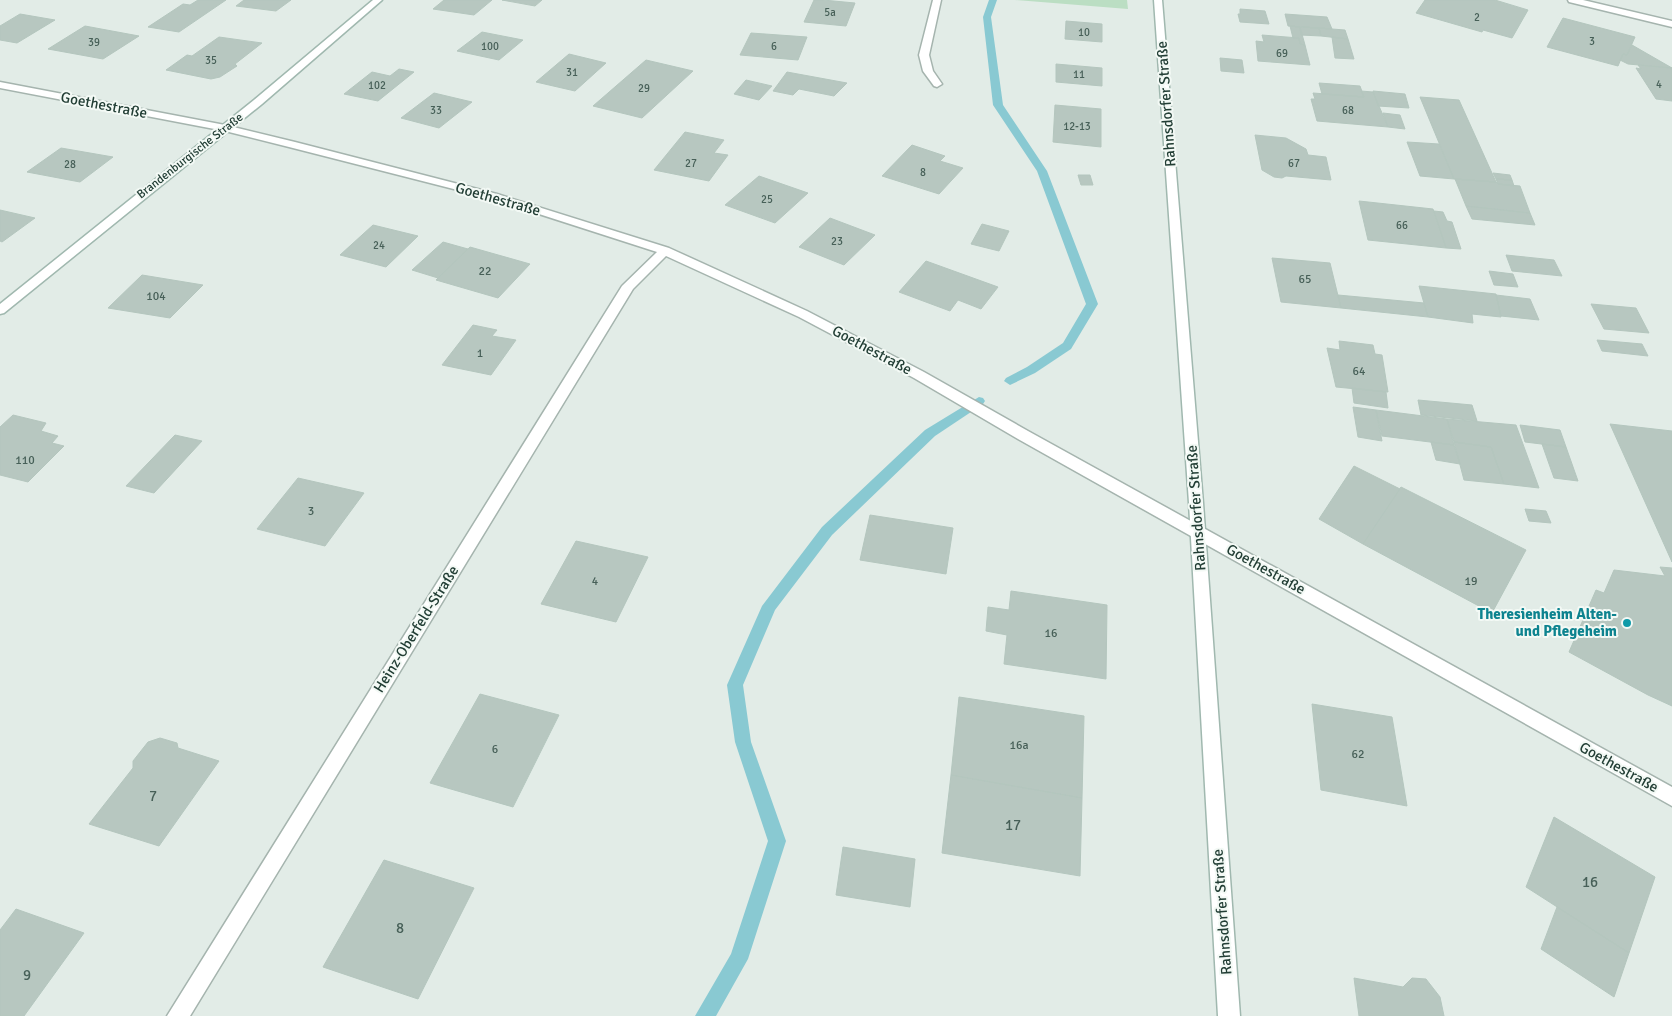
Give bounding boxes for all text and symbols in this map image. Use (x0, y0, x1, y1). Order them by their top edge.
house number: 5a (824, 6, 836, 19)
house number: 2 (1474, 11, 1480, 24)
house number: 10 (1078, 26, 1090, 39)
house number: 3 (1589, 35, 1595, 48)
house number: 39 (88, 36, 100, 49)
house number: 100 (481, 40, 499, 53)
house number: 6 (771, 40, 777, 53)
street label: Rahnsdorfer Straße (1153, 41, 1179, 167)
house number: 69 (1276, 47, 1288, 60)
house number: 35 (205, 54, 217, 67)
house number: 31 (566, 66, 578, 79)
house number: 11 (1073, 68, 1085, 81)
house number: 4 (1656, 78, 1662, 91)
house number: 102 (368, 79, 386, 92)
house number: 29 (638, 82, 650, 95)
street label: Goethestraße (59, 88, 149, 122)
house number: 33 (430, 104, 442, 117)
house number: 68 (1342, 104, 1354, 117)
street label: Brandenburgische Straße (134, 110, 246, 202)
house number: 12-13 (1063, 120, 1091, 133)
house number: 27 (685, 157, 697, 170)
house number: 67 (1288, 157, 1300, 170)
house number: 28 (64, 158, 76, 171)
house number: 8 (920, 166, 926, 179)
street label: Goethestraße (453, 178, 543, 220)
house number: 25 (761, 193, 773, 206)
house number: 66 (1396, 219, 1408, 232)
house number: 23 (831, 235, 843, 248)
house number: 24 (373, 239, 385, 252)
house number: 22 (479, 264, 491, 279)
house number: 65 (1299, 272, 1311, 287)
house number: 104 (146, 289, 166, 304)
street label: Goethestraße (829, 321, 915, 379)
house number: 1 (477, 346, 483, 361)
house number: 64 (1353, 364, 1366, 379)
street label: Rahnsdorfer Straße (1183, 445, 1209, 571)
house number: 110 (15, 453, 35, 468)
house number: 3 (308, 504, 314, 519)
street label: Goethestraße (1223, 540, 1309, 598)
street label: Heinz-Oberfeld-Straße (370, 562, 462, 696)
house number: 4 (592, 574, 599, 589)
house number: 19 (1465, 574, 1477, 589)
place label: Theresienheim Alten- und Pflegeheim (1478, 605, 1617, 640)
marker: Theresienheim Alten- und Pflegeheim (1621, 617, 1633, 629)
house number: 16 (1045, 626, 1057, 641)
house number: 16a (1009, 738, 1029, 753)
street label: Goethestraße (1576, 738, 1662, 796)
house number: 6 (492, 742, 498, 757)
house number: 62 (1352, 747, 1364, 762)
house number: 7 (149, 787, 157, 805)
house number: 17 (1005, 816, 1021, 834)
street label: Rahnsdorfer Straße (1209, 849, 1235, 975)
house number: 16 (1582, 873, 1598, 891)
house number: 8 (396, 919, 404, 937)
house number: 9 (23, 966, 31, 984)

